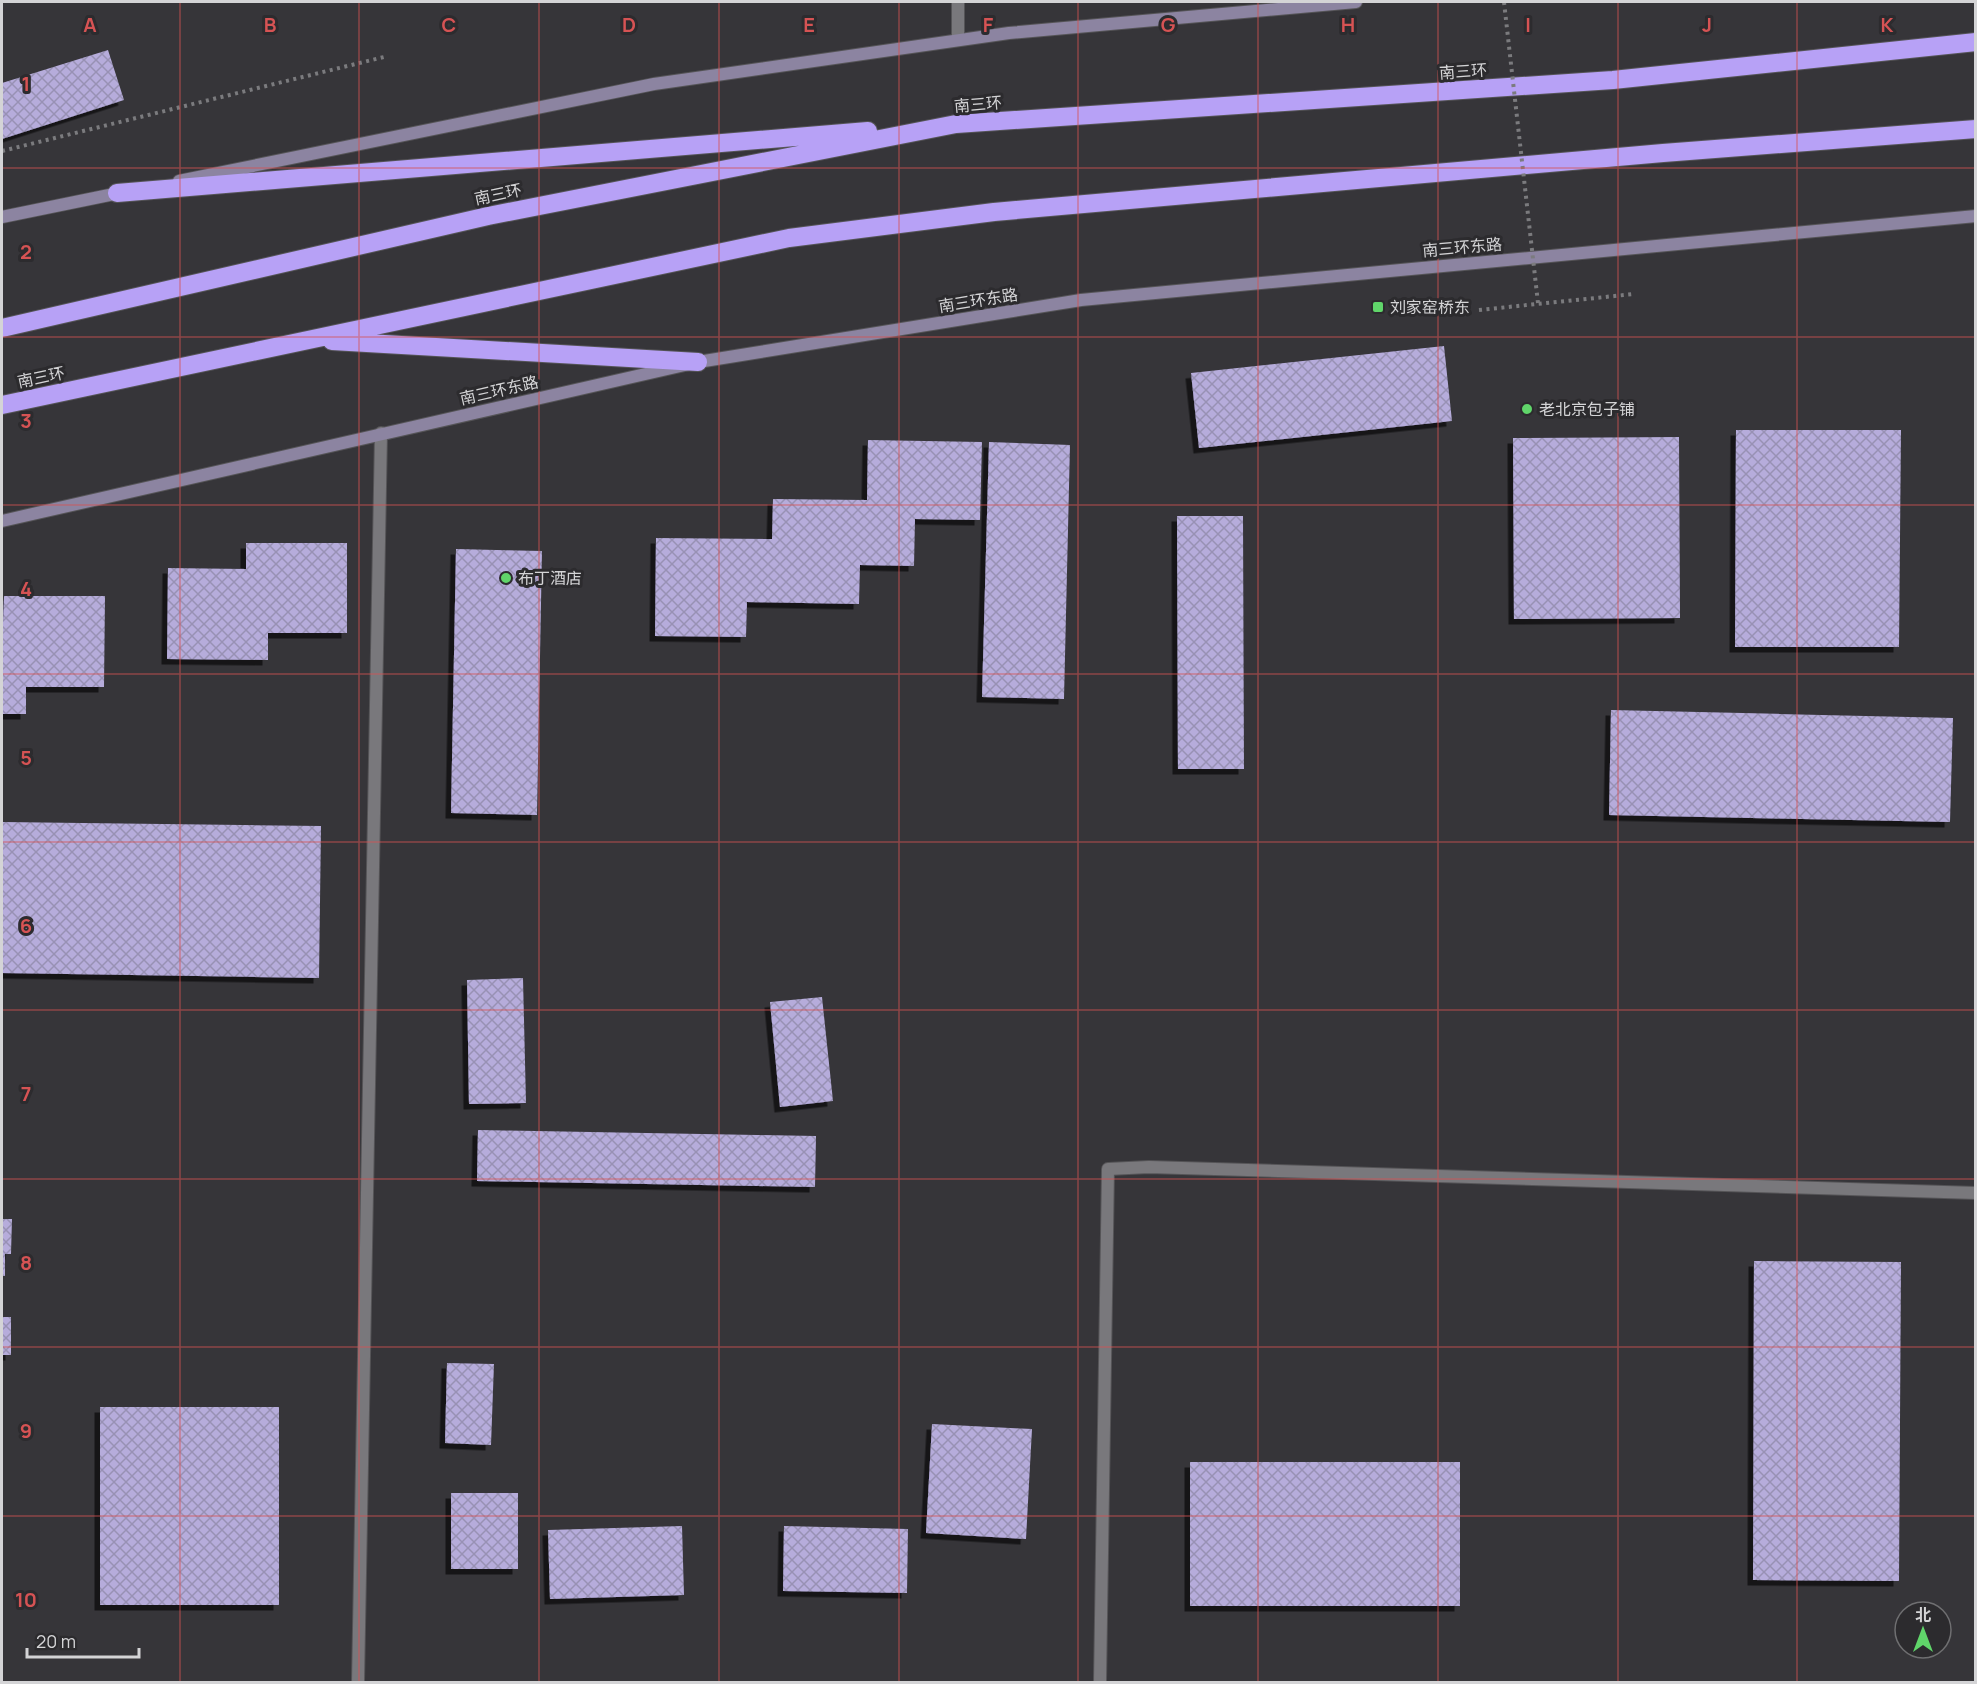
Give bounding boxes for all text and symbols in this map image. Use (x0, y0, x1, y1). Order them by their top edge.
text: A (83, 11, 97, 38)
text: B (264, 11, 277, 38)
text: C (442, 11, 456, 38)
text: D (622, 11, 636, 38)
text: E (803, 11, 815, 38)
text: F (983, 11, 994, 38)
text: G (1161, 11, 1176, 38)
text: H (1341, 11, 1355, 38)
text: I (1525, 11, 1531, 38)
text: J (1702, 11, 1712, 38)
text: K (1881, 11, 1894, 38)
street label: 南三环 (1438, 58, 1488, 84)
text: 1 (22, 70, 30, 97)
street label: 南三环 (953, 91, 1003, 117)
street label: 南三环 (472, 178, 524, 210)
street label: 南三环东路 (1421, 233, 1503, 261)
text: 2 (20, 238, 32, 265)
street label: 南三环东路 (937, 283, 1019, 317)
place label: 刘家窑桥东 (1390, 296, 1470, 318)
marker: 刘家窑桥东 (1371, 300, 1385, 314)
street label: 南三环 (15, 361, 67, 393)
street label: 南三环东路 (458, 370, 540, 410)
place label: 老北京包子铺 (1539, 398, 1635, 420)
marker: 老北京包子铺 (1520, 402, 1534, 416)
text: 3 (20, 407, 32, 434)
place label: 布丁酒店 (518, 567, 582, 589)
marker: 布丁酒店 (499, 571, 513, 585)
text: 4 (20, 575, 32, 602)
text: 5 (20, 744, 32, 771)
text: 6 (20, 912, 32, 939)
text: 7 (21, 1080, 31, 1107)
text: 8 (20, 1249, 32, 1276)
text: 9 (20, 1417, 32, 1444)
text: 10 (15, 1586, 37, 1613)
north arrow (1893, 1600, 1953, 1660)
text: 北 (1915, 1604, 1931, 1626)
scale bar (27, 1621, 140, 1659)
text: 20 m (36, 1629, 76, 1653)

